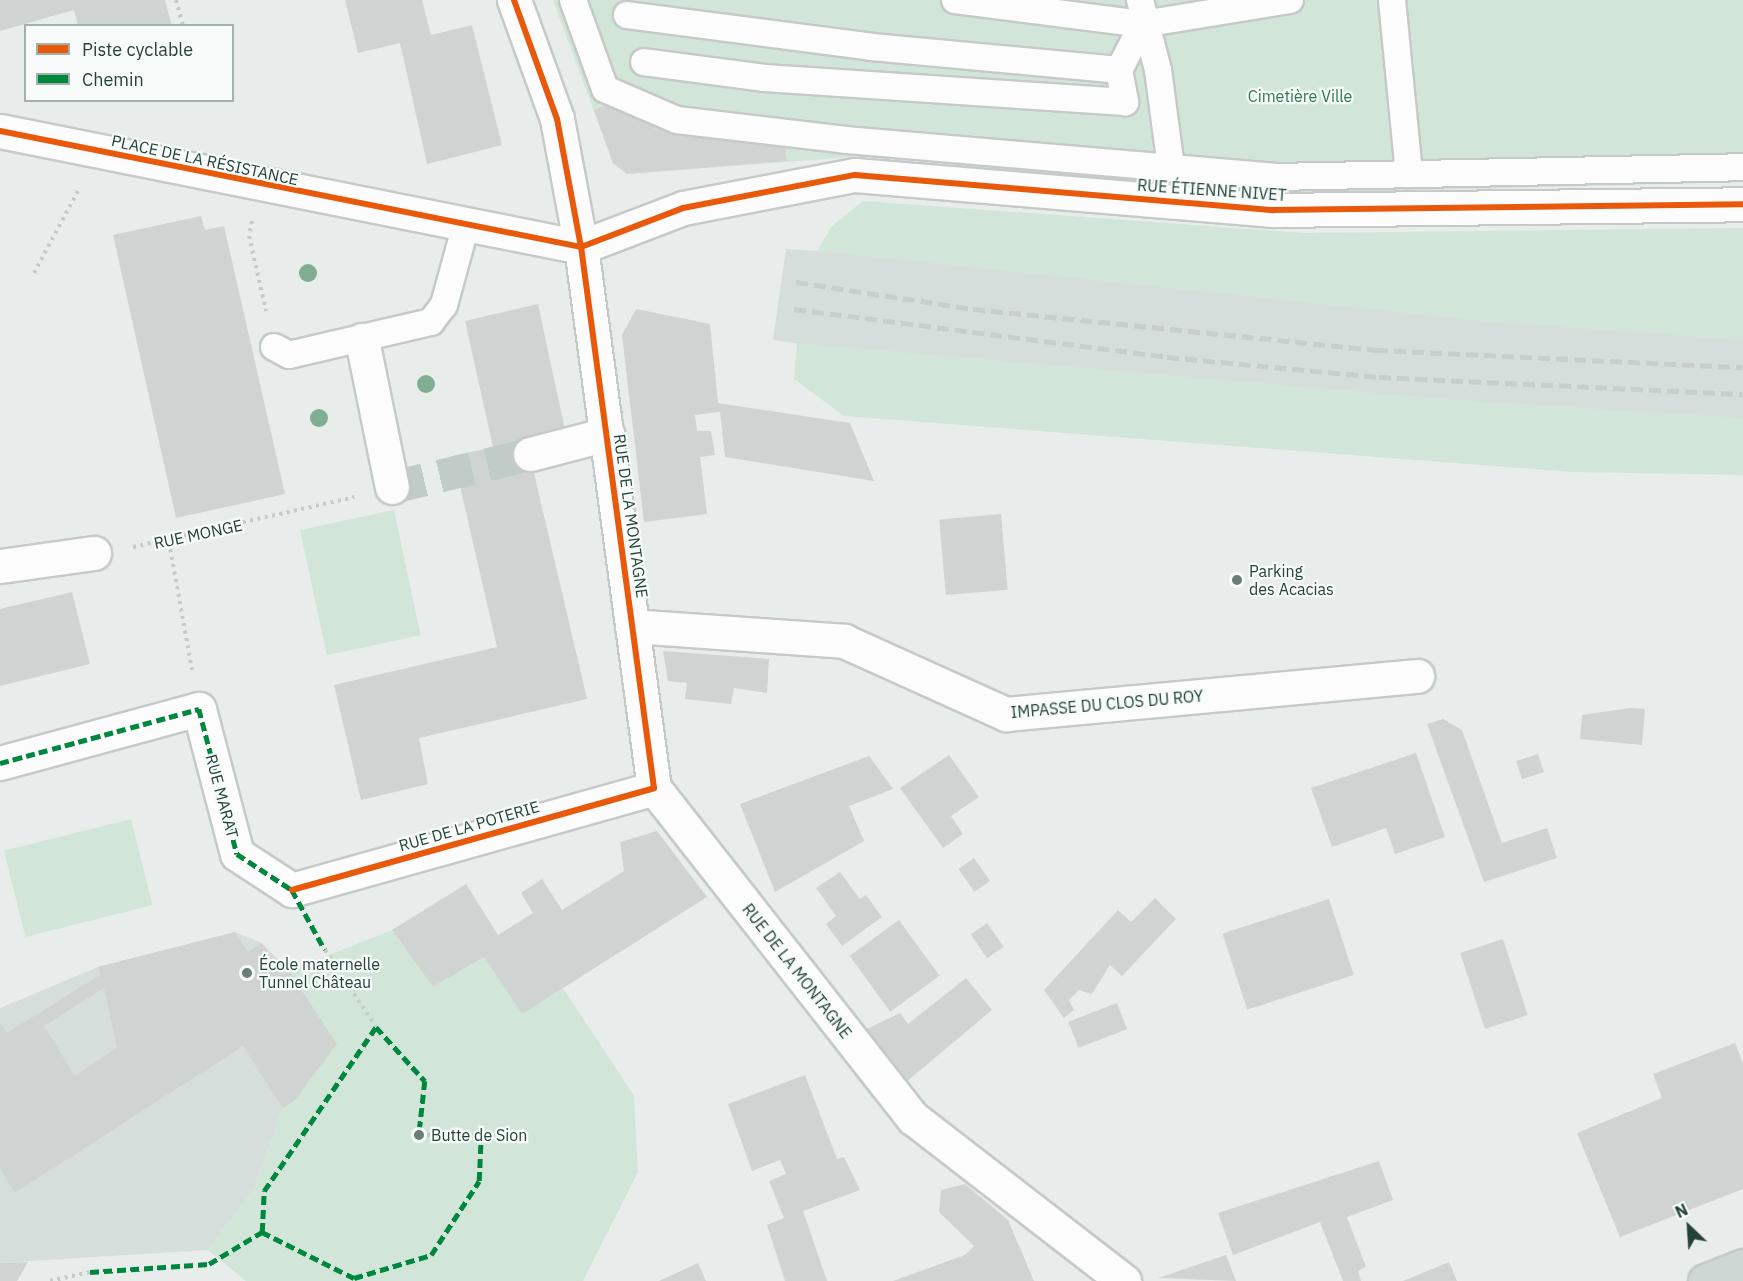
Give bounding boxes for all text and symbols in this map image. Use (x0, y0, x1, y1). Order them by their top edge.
legend (24, 24, 234, 102)
text: Piste cyclable (82, 38, 193, 61)
text: Chemin (82, 68, 144, 91)
park label: Cimetière Ville (1248, 86, 1352, 106)
street label: PLACE DE LA RÉSISTANCE (110, 131, 300, 189)
street label: RUE ÉTIENNE NIVET (1137, 175, 1287, 205)
street label: RUE DE LA MONTAGNE (610, 433, 652, 599)
street label: RUE MONGE (152, 515, 244, 553)
place label: Parking des Acacias (1249, 561, 1334, 599)
marker: Parking des Acacias (1230, 573, 1244, 587)
street label: IMPASSE DU CLOS DU ROY (1010, 686, 1204, 722)
street label: RUE MARAT (202, 752, 242, 840)
street label: RUE DE LA POTERIE (396, 797, 542, 855)
street label: RUE DE LA MONTAGNE (738, 900, 856, 1042)
place label: École maternelle Tunnel Château (259, 954, 380, 992)
marker: École maternelle Tunnel Château (240, 966, 254, 980)
place label: Butte de Sion (431, 1125, 527, 1145)
marker: Butte de Sion (412, 1128, 426, 1142)
north arrow (1659, 1197, 1719, 1257)
text: N (1672, 1199, 1691, 1222)

